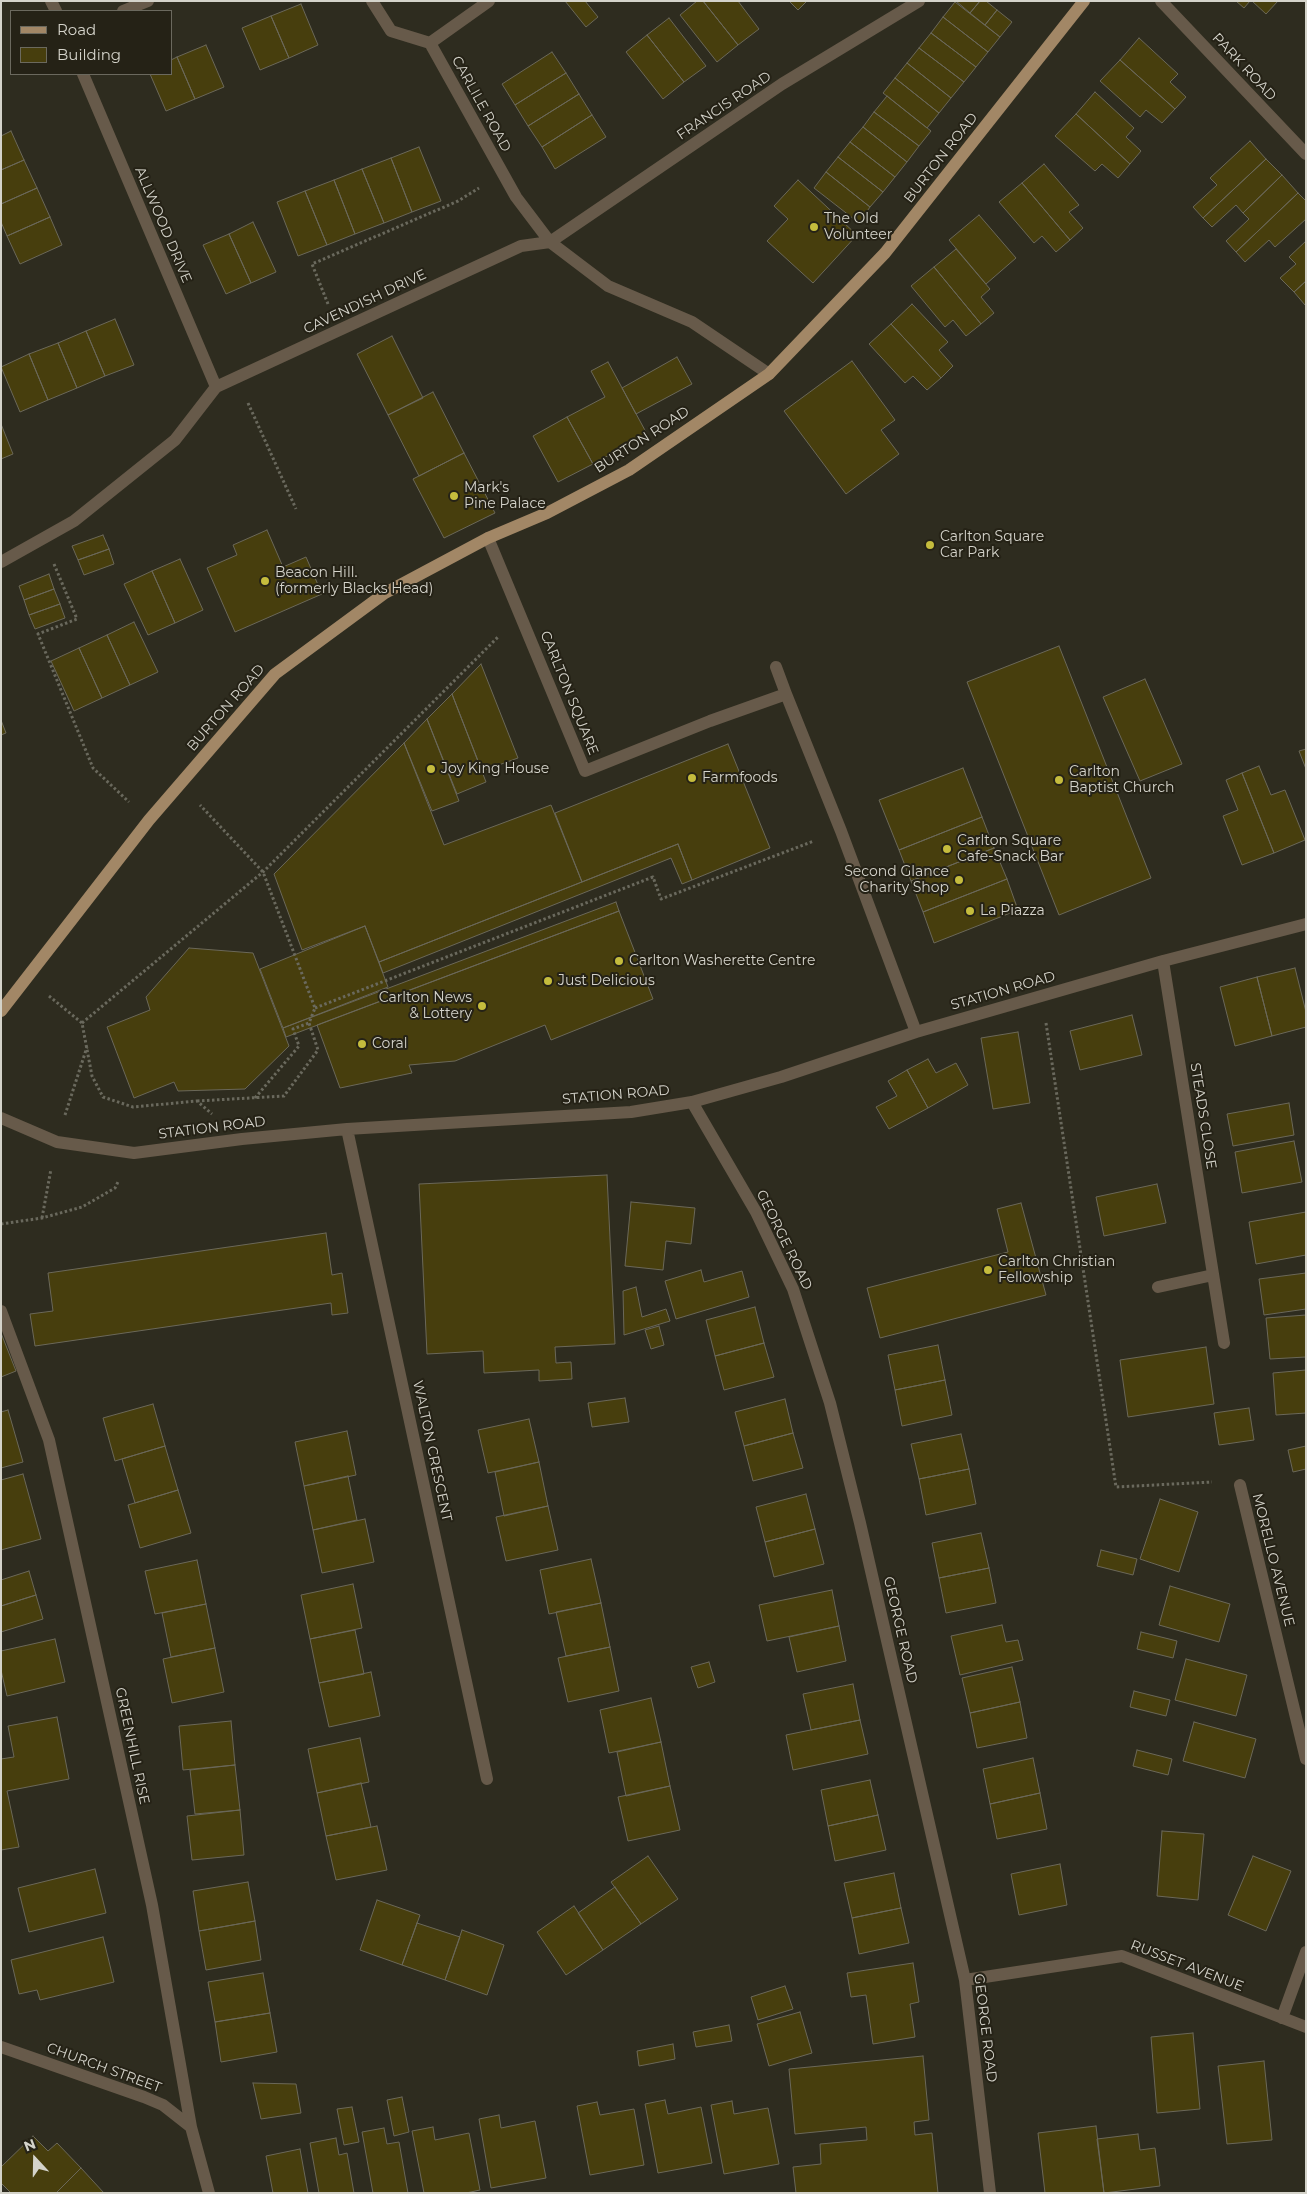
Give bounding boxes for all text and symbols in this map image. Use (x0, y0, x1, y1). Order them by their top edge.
legend (10, 10, 172, 75)
text: Road (57, 20, 96, 39)
street label: PARK ROAD (1208, 30, 1280, 104)
text: Building (57, 45, 121, 64)
street label: CARLILE ROAD (448, 53, 514, 155)
street label: FRANCIS ROAD (674, 68, 774, 144)
street label: BURTON ROAD (901, 110, 981, 206)
street label: ALLWOOD DRIVE (131, 164, 195, 286)
place label: The Old Volunteer (824, 211, 892, 243)
marker: The Old Volunteer (808, 221, 820, 233)
street label: CAVENDISH DRIVE (301, 266, 429, 338)
street label: BURTON ROAD (591, 403, 693, 477)
place label: Mark's Pine Palace (464, 480, 546, 512)
marker: Mark's Pine Palace (448, 490, 460, 502)
place label: Carlton Square Car Park (940, 529, 1044, 562)
marker: Carlton Square Car Park (924, 539, 936, 551)
place label: Beacon Hill. (formerly Blacks Head) (275, 565, 433, 598)
marker: Beacon Hill. (formerly Blacks Head) (259, 575, 271, 587)
street label: CARLTON SQUARE (536, 628, 602, 758)
street label: BURTON ROAD (184, 661, 268, 755)
place label: Joy King House (441, 761, 549, 777)
marker: Joy King House (425, 763, 437, 775)
place label: Carlton Baptist Church (1069, 764, 1174, 796)
place label: Farmfoods (702, 770, 778, 786)
marker: Farmfoods (686, 772, 698, 784)
marker: Carlton Baptist Church (1053, 774, 1065, 786)
place label: Carlton Square Cafe-Snack Bar (957, 833, 1064, 866)
marker: Carlton Square Cafe-Snack Bar (941, 843, 953, 855)
place label: Second Glance Charity Shop (844, 864, 949, 896)
marker: Second Glance Charity Shop (953, 874, 965, 886)
place label: La Piazza (980, 903, 1045, 919)
marker: La Piazza (964, 905, 976, 917)
place label: Carlton Washerette Centre (629, 953, 815, 969)
marker: Carlton Washerette Centre (613, 955, 625, 967)
street label: STATION ROAD (949, 968, 1057, 1014)
place label: Just Delicious (558, 973, 655, 989)
marker: Just Delicious (542, 975, 554, 987)
place label: Carlton News & Lottery (379, 990, 472, 1022)
marker: Carlton News & Lottery (476, 1000, 488, 1012)
place label: Coral (372, 1036, 407, 1052)
marker: Coral (356, 1038, 368, 1050)
street label: STEADS CLOSE (1186, 1062, 1220, 1170)
street label: STATION ROAD (561, 1082, 671, 1108)
street label: STATION ROAD (157, 1113, 267, 1143)
street label: GEORGE ROAD (753, 1187, 815, 1293)
place label: Carlton Christian Fellowship (998, 1254, 1115, 1286)
marker: Carlton Christian Fellowship (982, 1264, 994, 1276)
street label: WALTON CRESCENT (409, 1379, 455, 1523)
street label: MORELLO AVENUE (1248, 1492, 1298, 1628)
street label: GEORGE ROAD (880, 1575, 920, 1685)
street label: GREENHILL RISE (111, 1686, 153, 1806)
street label: RUSSET AVENUE (1128, 1937, 1246, 1995)
street label: GEORGE ROAD (970, 1973, 1000, 2083)
street label: CHURCH STREET (44, 2039, 164, 2097)
north arrow (10, 2134, 60, 2184)
text: N (21, 2135, 38, 2155)

